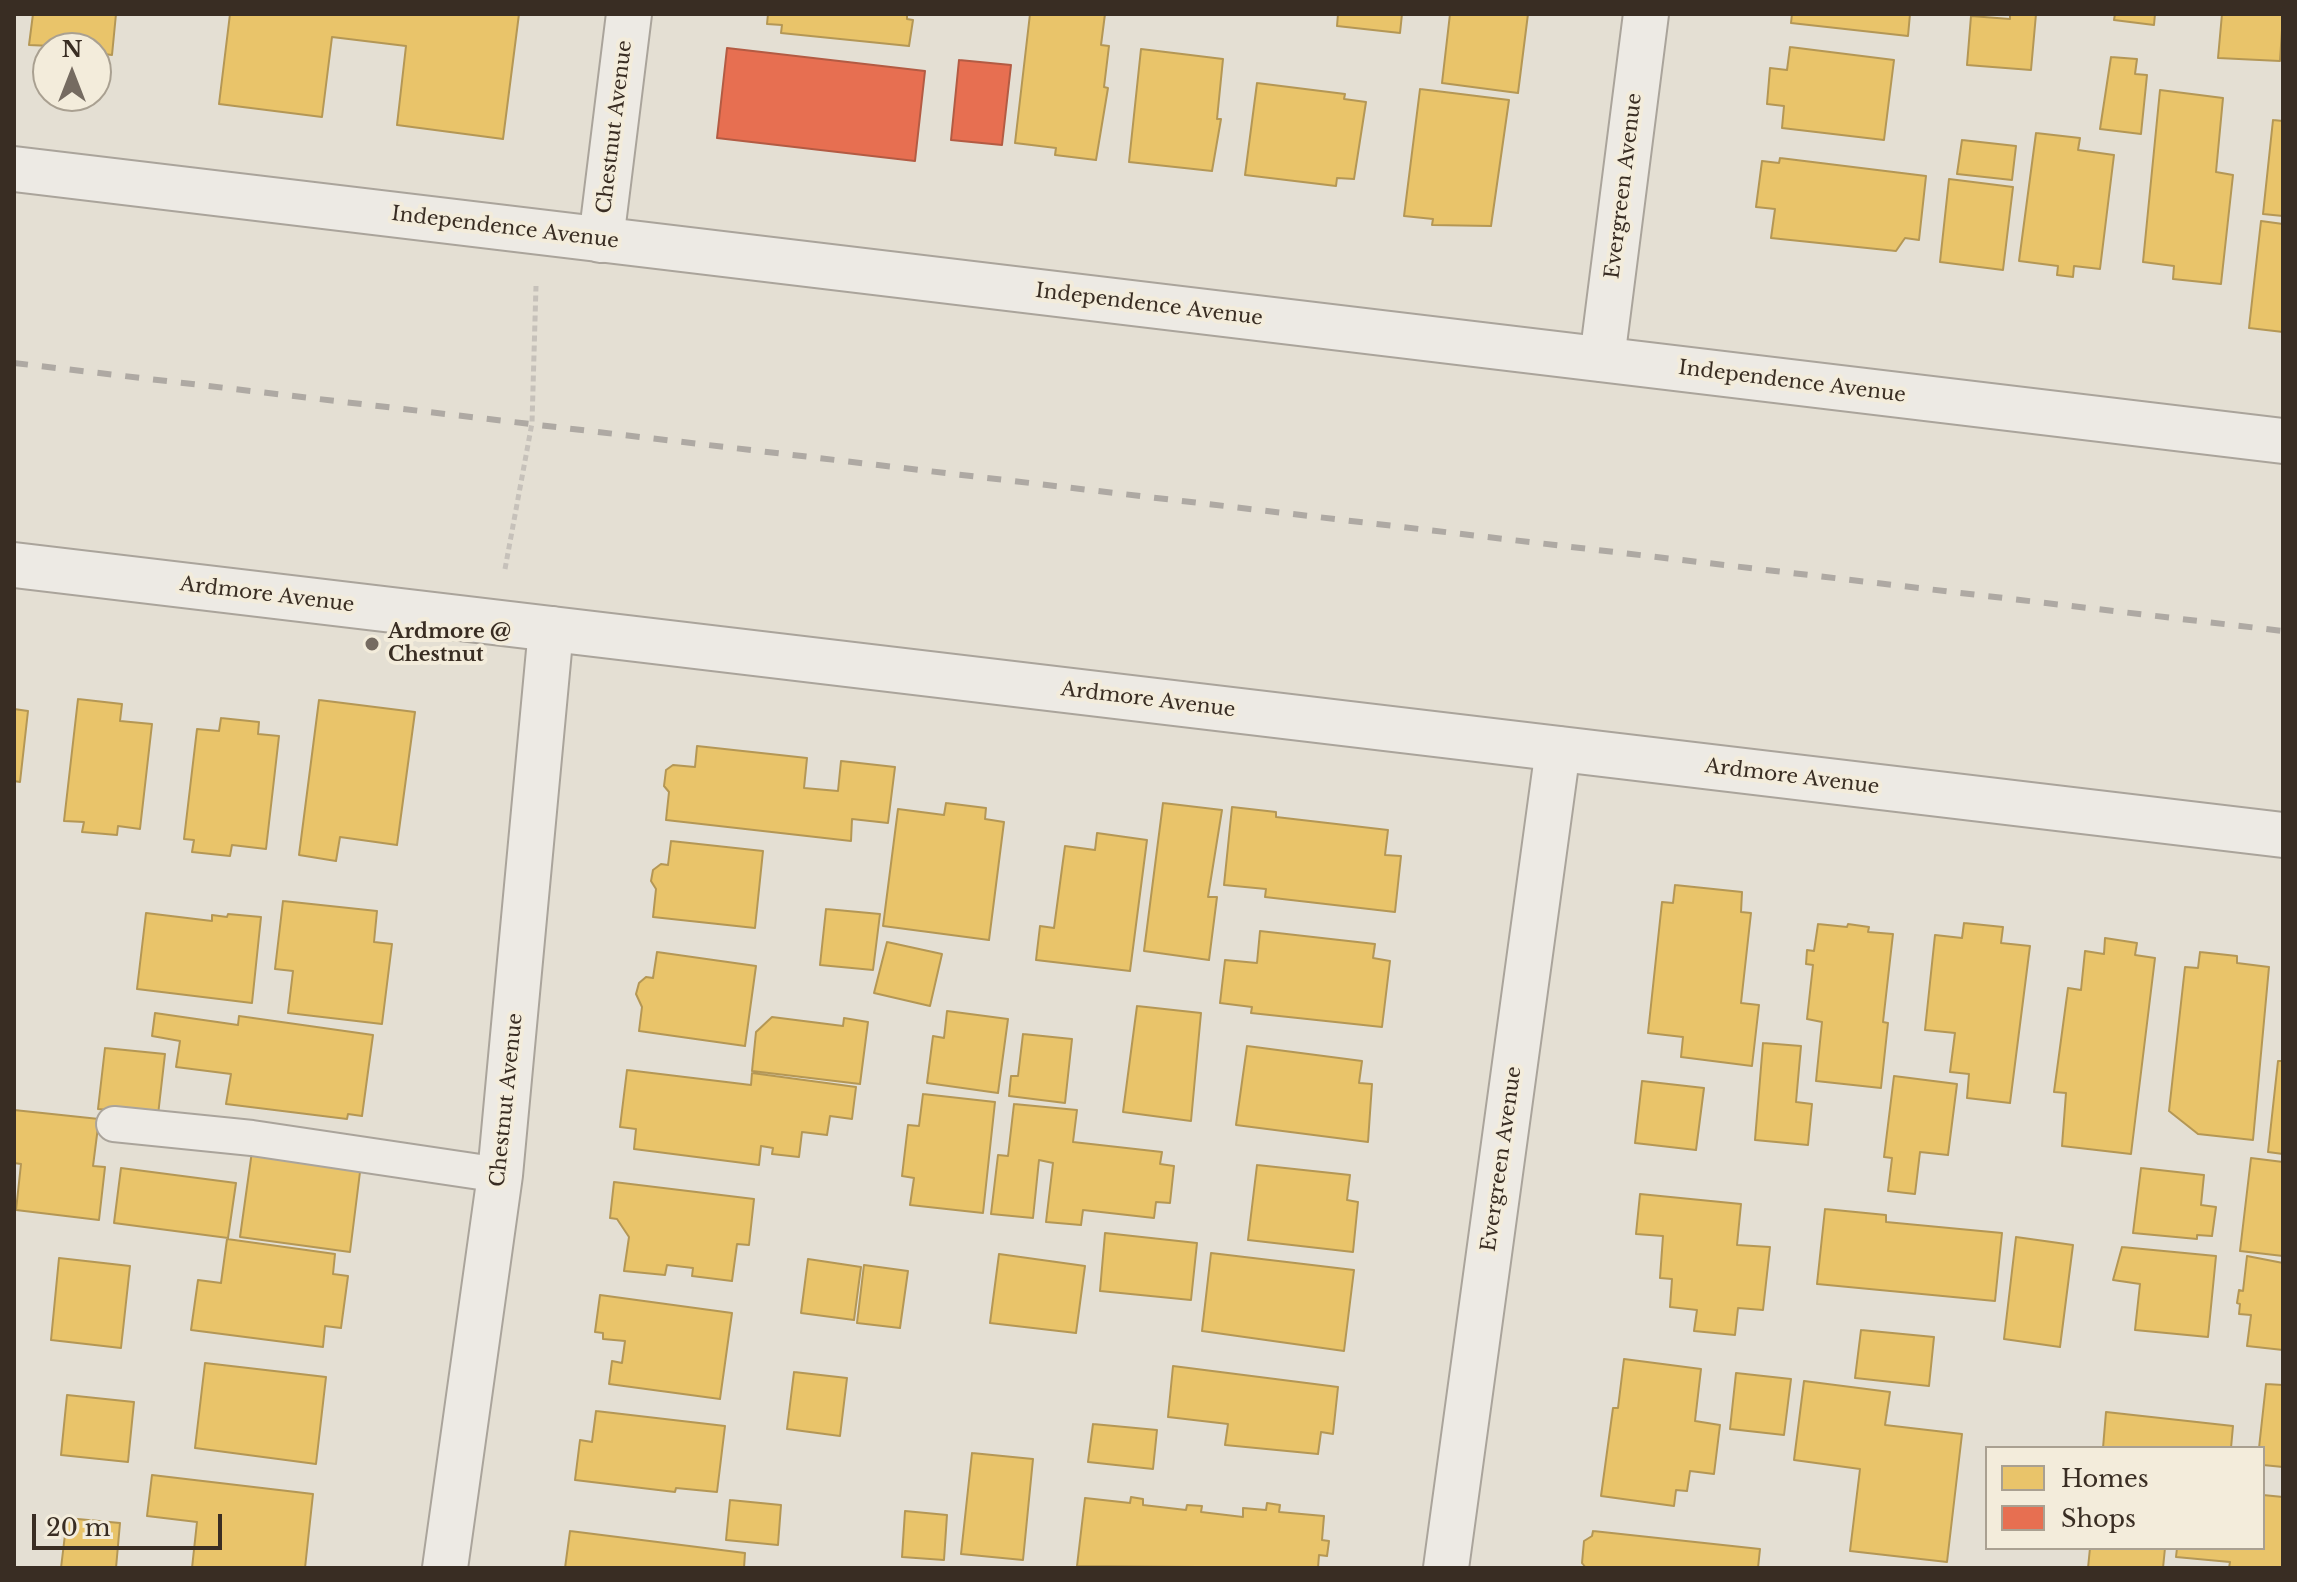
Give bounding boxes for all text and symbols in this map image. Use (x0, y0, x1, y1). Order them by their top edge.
north arrow (32, 32, 112, 112)
text: N (62, 36, 82, 63)
street label: Chestnut Avenue (592, 39, 638, 215)
street label: Evergreen Avenue (1601, 92, 1647, 280)
street label: Independence Avenue (390, 202, 620, 254)
street label: Independence Avenue (1034, 279, 1264, 331)
street label: Independence Avenue (1677, 356, 1907, 408)
street label: Ardmore Avenue (178, 572, 356, 618)
place label: Ardmore @ Chestnut (388, 620, 511, 667)
marker: Ardmore @ Chestnut (363, 635, 381, 653)
street label: Ardmore Avenue (1059, 677, 1237, 723)
street label: Ardmore Avenue (1703, 754, 1881, 800)
street label: Chestnut Avenue (486, 1012, 528, 1188)
street label: Evergreen Avenue (1477, 1065, 1527, 1253)
legend (1985, 1446, 2265, 1550)
text: Homes (2061, 1464, 2149, 1493)
scale bar (36, 1498, 226, 1548)
text: Shops (2061, 1504, 2136, 1533)
text: 20 m (46, 1513, 111, 1542)

